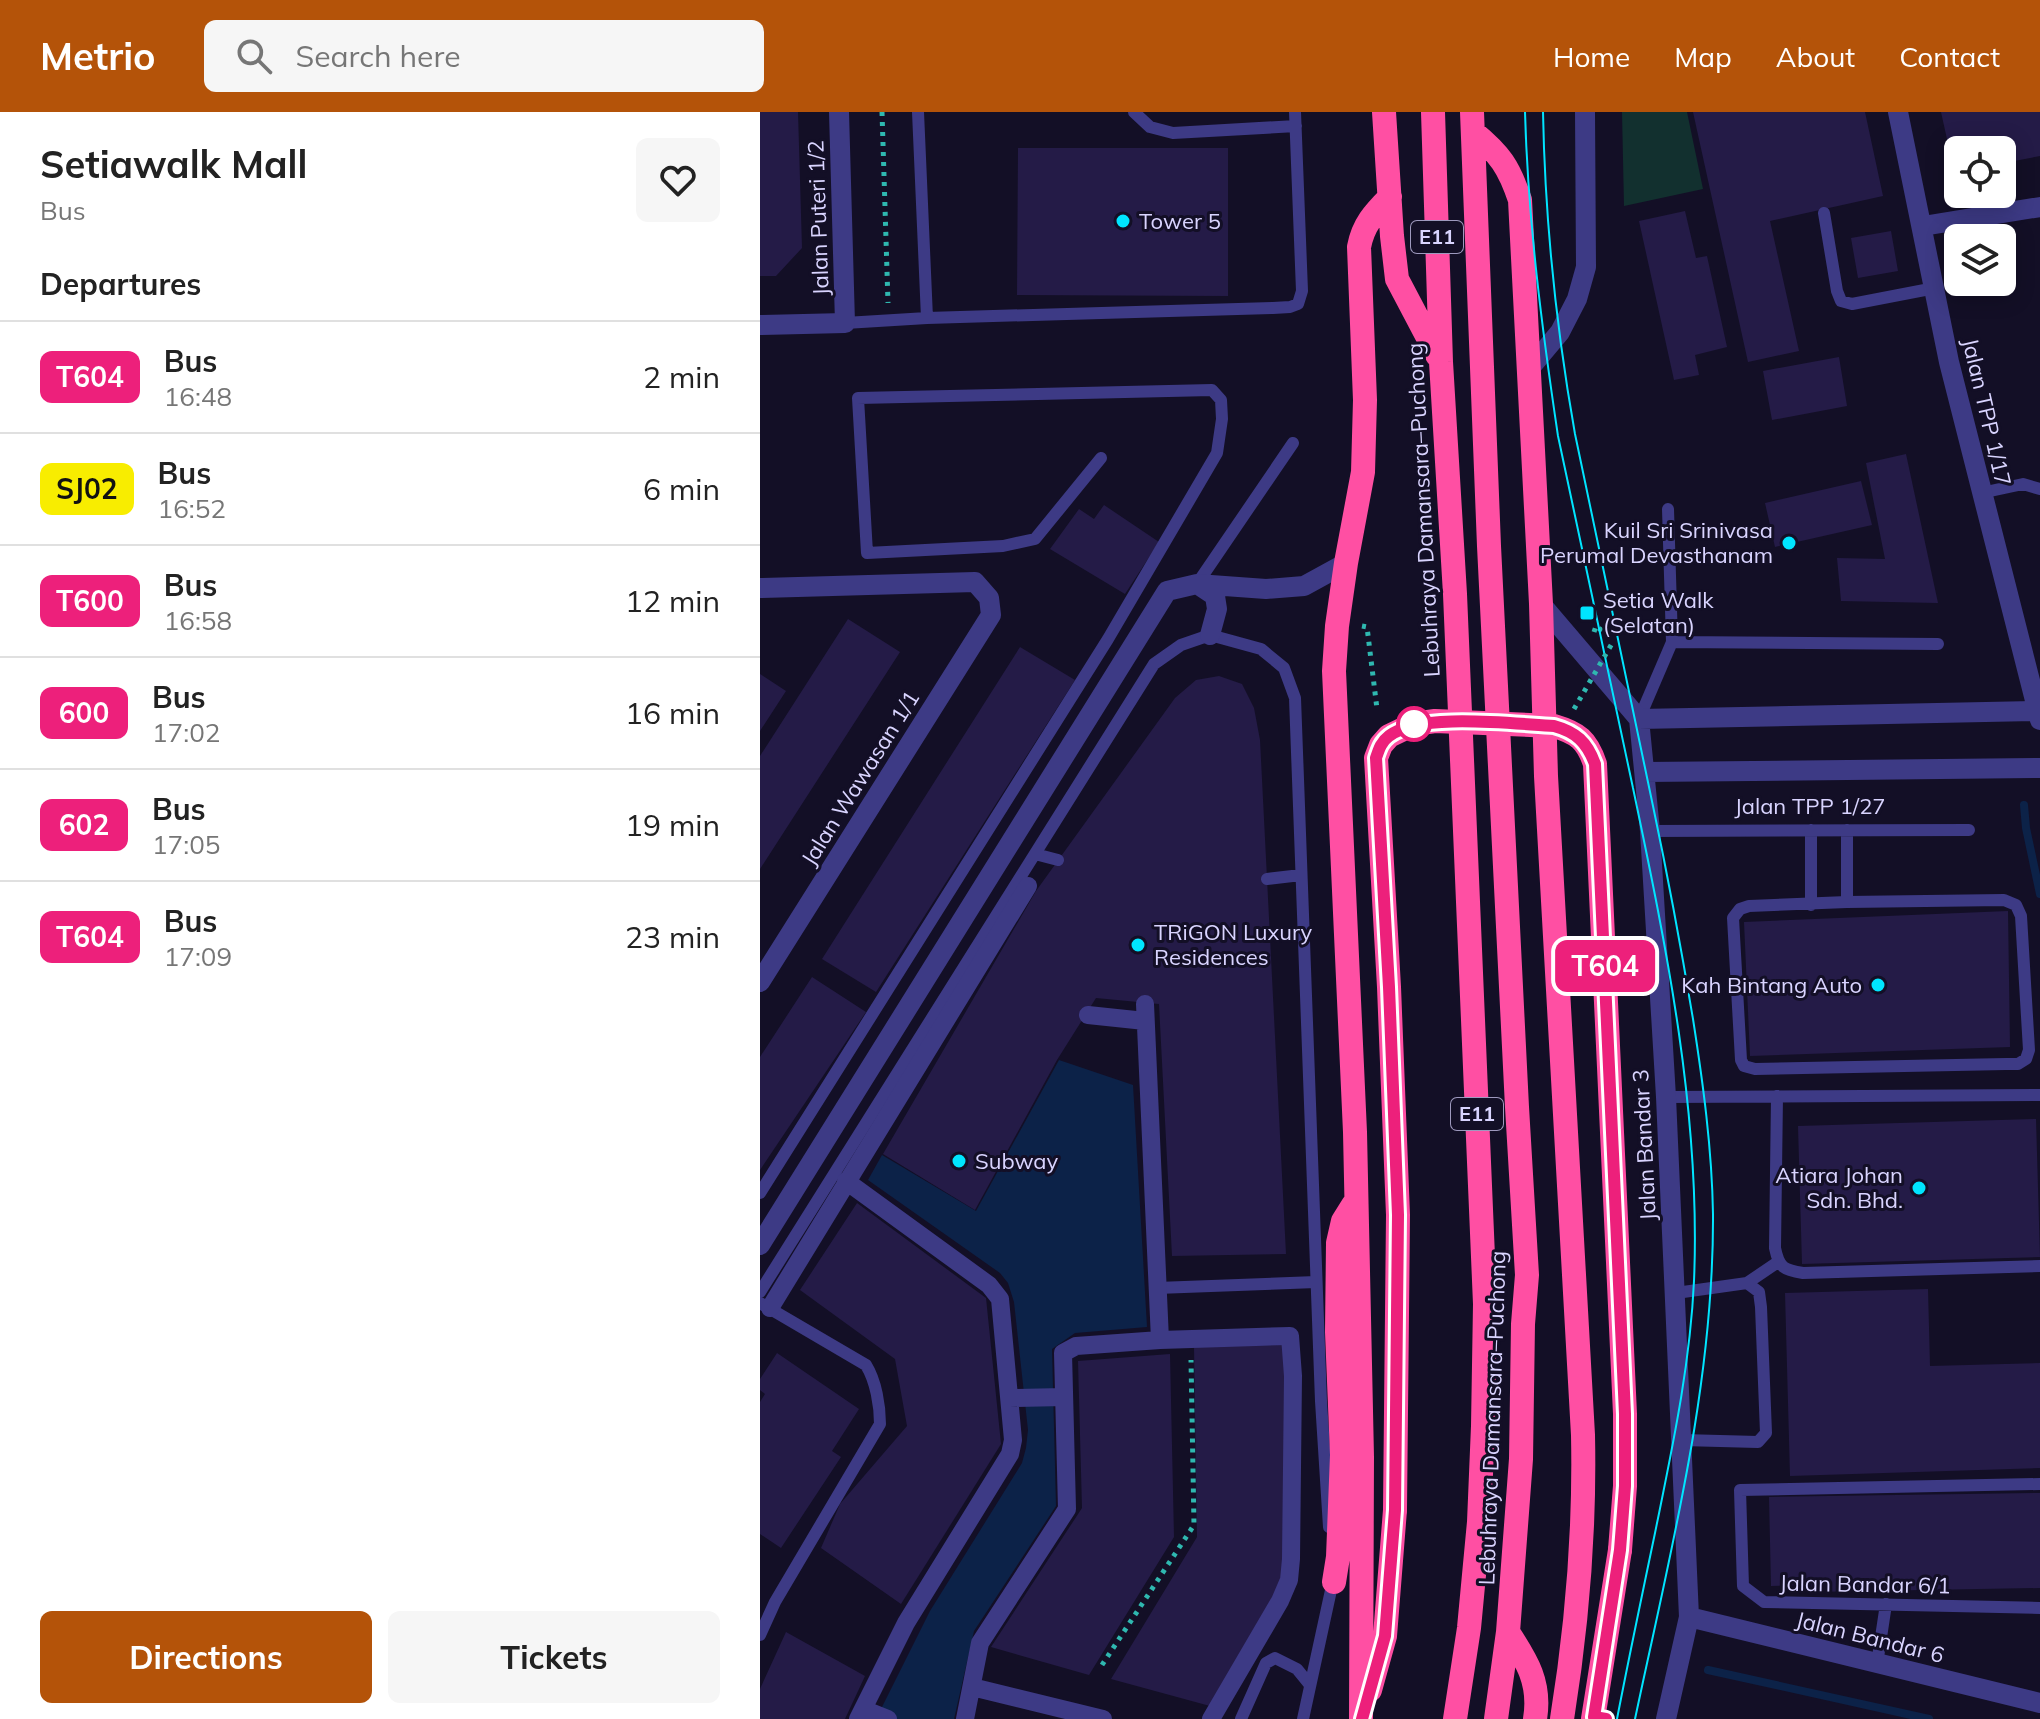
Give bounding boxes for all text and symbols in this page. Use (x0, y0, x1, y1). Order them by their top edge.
search box (204, 20, 764, 92)
text: Metrio (40, 32, 156, 80)
icon: search (232, 34, 276, 78)
text: Search here (296, 37, 460, 75)
text: Home (1553, 39, 1630, 74)
text: Map (1674, 39, 1732, 74)
text: About (1776, 39, 1855, 74)
text: Contact (1899, 39, 2000, 74)
map controls (1944, 136, 2016, 296)
button: locate (1944, 136, 2016, 208)
button: heart (636, 138, 720, 222)
text: Setiawalk Mall (40, 140, 307, 188)
street label: Jalan Puteri 1/2 (801, 140, 835, 296)
text: Bus (40, 194, 86, 227)
place label: Tower 5 (1139, 207, 1221, 235)
marker: Tower 5 (1114, 212, 1132, 230)
road number: E11 (1411, 221, 1463, 253)
button: layers (1944, 224, 2016, 296)
text: Departures (40, 265, 201, 303)
street label: Jalan TPP 1/17 (1956, 335, 2018, 489)
text: Bus (164, 342, 217, 380)
street label: Lebuhraya Damansara–Puchong (1400, 342, 1446, 678)
text: 2 min (643, 358, 720, 396)
text: T604 (56, 359, 124, 394)
text: 16:48 (164, 380, 232, 413)
text: Bus (158, 454, 211, 492)
text: 6 min (643, 470, 720, 508)
text: SJ02 (56, 471, 118, 506)
text: 16:52 (158, 492, 226, 525)
place label: Kuil Sri Srinivasa Perumal Devasthanam (1540, 516, 1773, 569)
marker: Kuil Sri Srinivasa Perumal Devasthanam (1780, 534, 1798, 552)
text: Bus (164, 566, 217, 604)
text: 12 min (625, 582, 720, 620)
text: T600 (56, 583, 124, 618)
place label: Setia Walk (Selatan) (1603, 586, 1714, 639)
text: 16:58 (164, 604, 232, 637)
marker: Setia Walk (Selatan) (1578, 604, 1596, 622)
text: Bus (152, 678, 206, 716)
street label: Jalan Wawasan 1/1 (795, 685, 925, 871)
text: 16 min (625, 694, 720, 732)
text: 600 (59, 695, 109, 730)
unlabelled marker (1397, 707, 1431, 741)
text: 17:02 (152, 716, 220, 749)
text: Bus (152, 790, 206, 828)
street label: Jalan TPP 1/27 (1734, 792, 1886, 820)
text: 19 min (625, 806, 720, 844)
text: 602 (59, 807, 109, 842)
text: 17:05 (152, 828, 220, 861)
text: Bus (164, 902, 217, 940)
text: 23 min (625, 918, 720, 956)
place label: TRiGON Luxury Residences (1154, 918, 1313, 971)
text: T604 (56, 919, 124, 954)
marker: TRiGON Luxury Residences (1129, 936, 1147, 954)
text: 17:09 (164, 940, 232, 973)
line badge: T604 (1549, 940, 1661, 992)
text: T604 (1571, 948, 1639, 983)
place label: Kah Bintang Auto (1681, 971, 1862, 999)
marker: Kah Bintang Auto (1869, 976, 1887, 994)
street label: Jalan Bandar 3 (1626, 1068, 1662, 1222)
road number: E11 (1451, 1098, 1503, 1130)
place label: Subway (975, 1147, 1058, 1175)
marker: Subway (950, 1152, 968, 1170)
place label: Atiara Johan Sdn. Bhd. (1775, 1161, 1903, 1214)
marker: Atiara Johan Sdn. Bhd. (1910, 1179, 1928, 1197)
street label: Lebuhraya Damansara–Puchong (1472, 1250, 1512, 1586)
street label: Jalan Bandar 6/1 (1779, 1569, 1951, 1599)
street label: Jalan Bandar 6 (1793, 1605, 1947, 1669)
button: Directions (40, 1611, 372, 1703)
button: Tickets (388, 1611, 720, 1703)

